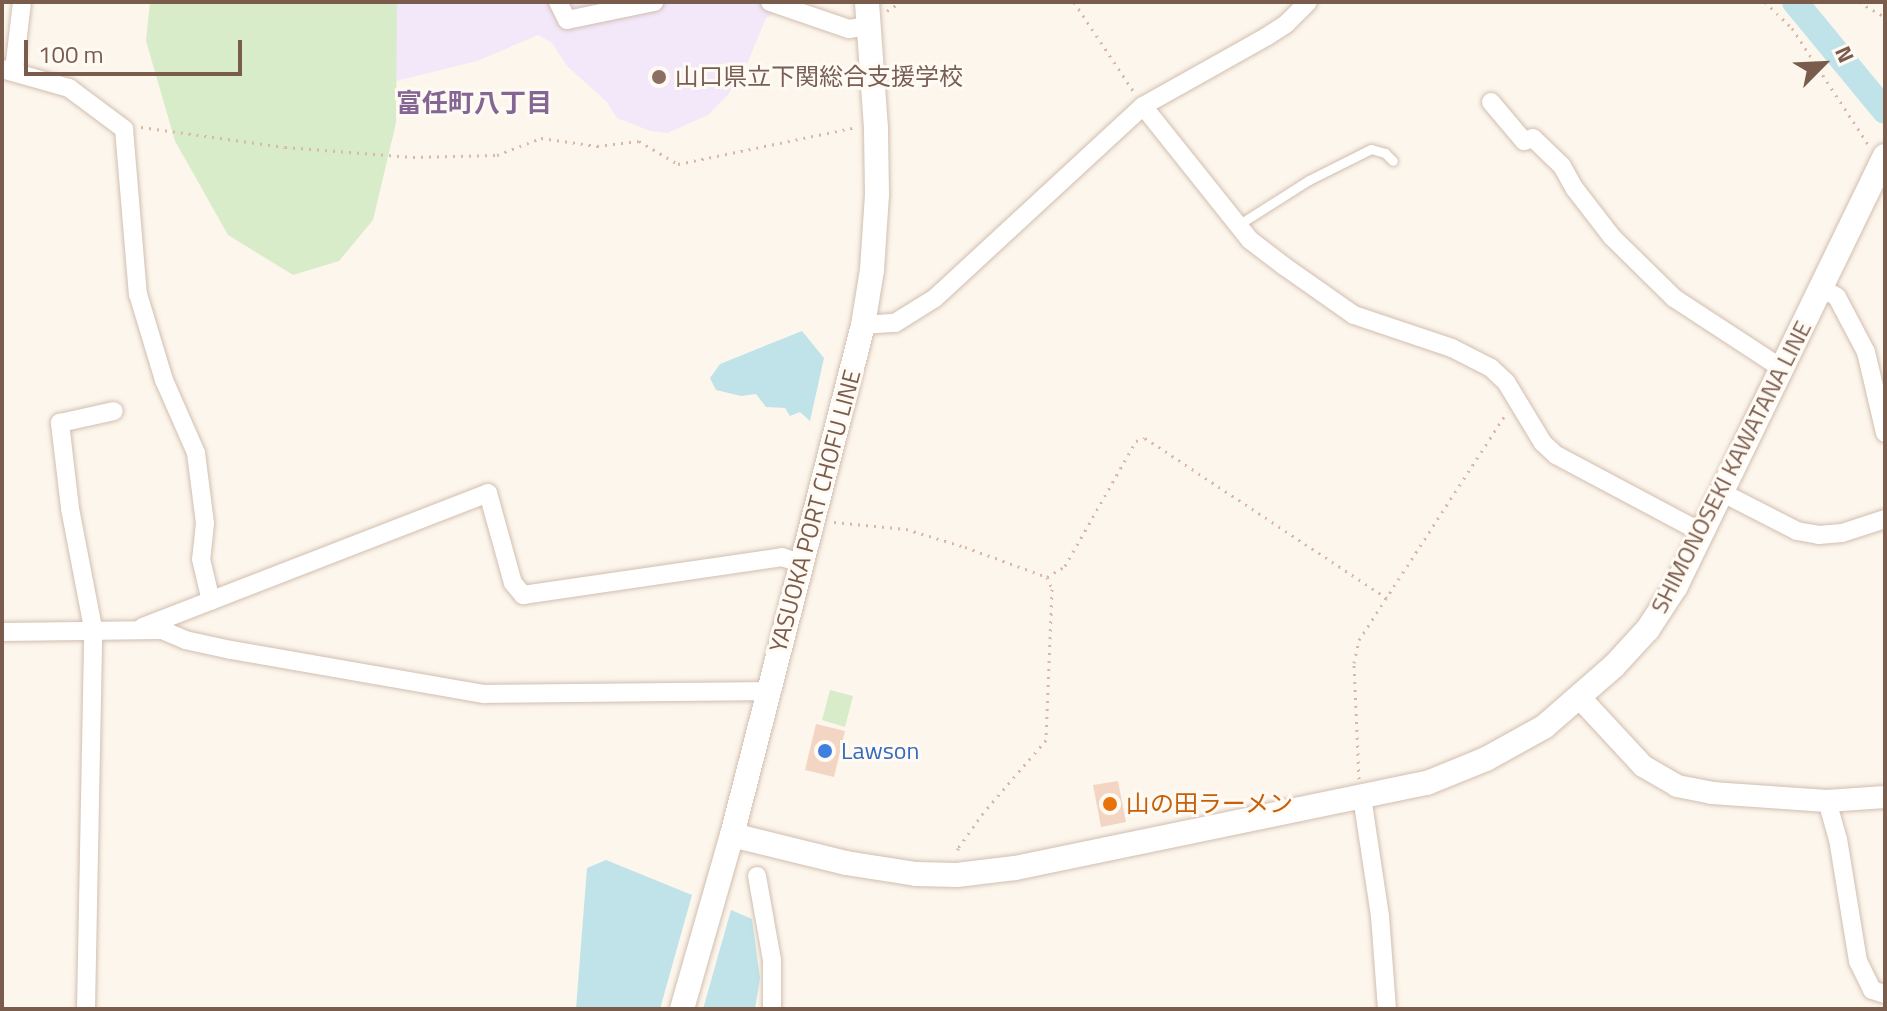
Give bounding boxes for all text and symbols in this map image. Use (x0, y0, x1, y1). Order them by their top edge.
scale bar (28, 24, 246, 74)
north arrow (1783, 24, 1863, 104)
text: 100 m (38, 36, 104, 72)
text: N (1826, 40, 1864, 68)
place label: 山口県立下関総合支援学校 (675, 63, 963, 91)
marker: 山口県立下関総合支援学校 (650, 68, 668, 86)
district label: 富任町八丁目 (396, 87, 552, 119)
street label: SHIMONOSEKI KAWATANA LINE (1645, 316, 1817, 618)
street label: YASUOKA PORT CHOFU LINE (763, 367, 867, 655)
place label: Lawson (841, 737, 919, 765)
marker: Lawson (816, 742, 834, 760)
place label: 山の田ラーメン (1126, 790, 1294, 818)
marker: 山の田ラーメン (1101, 795, 1119, 813)

